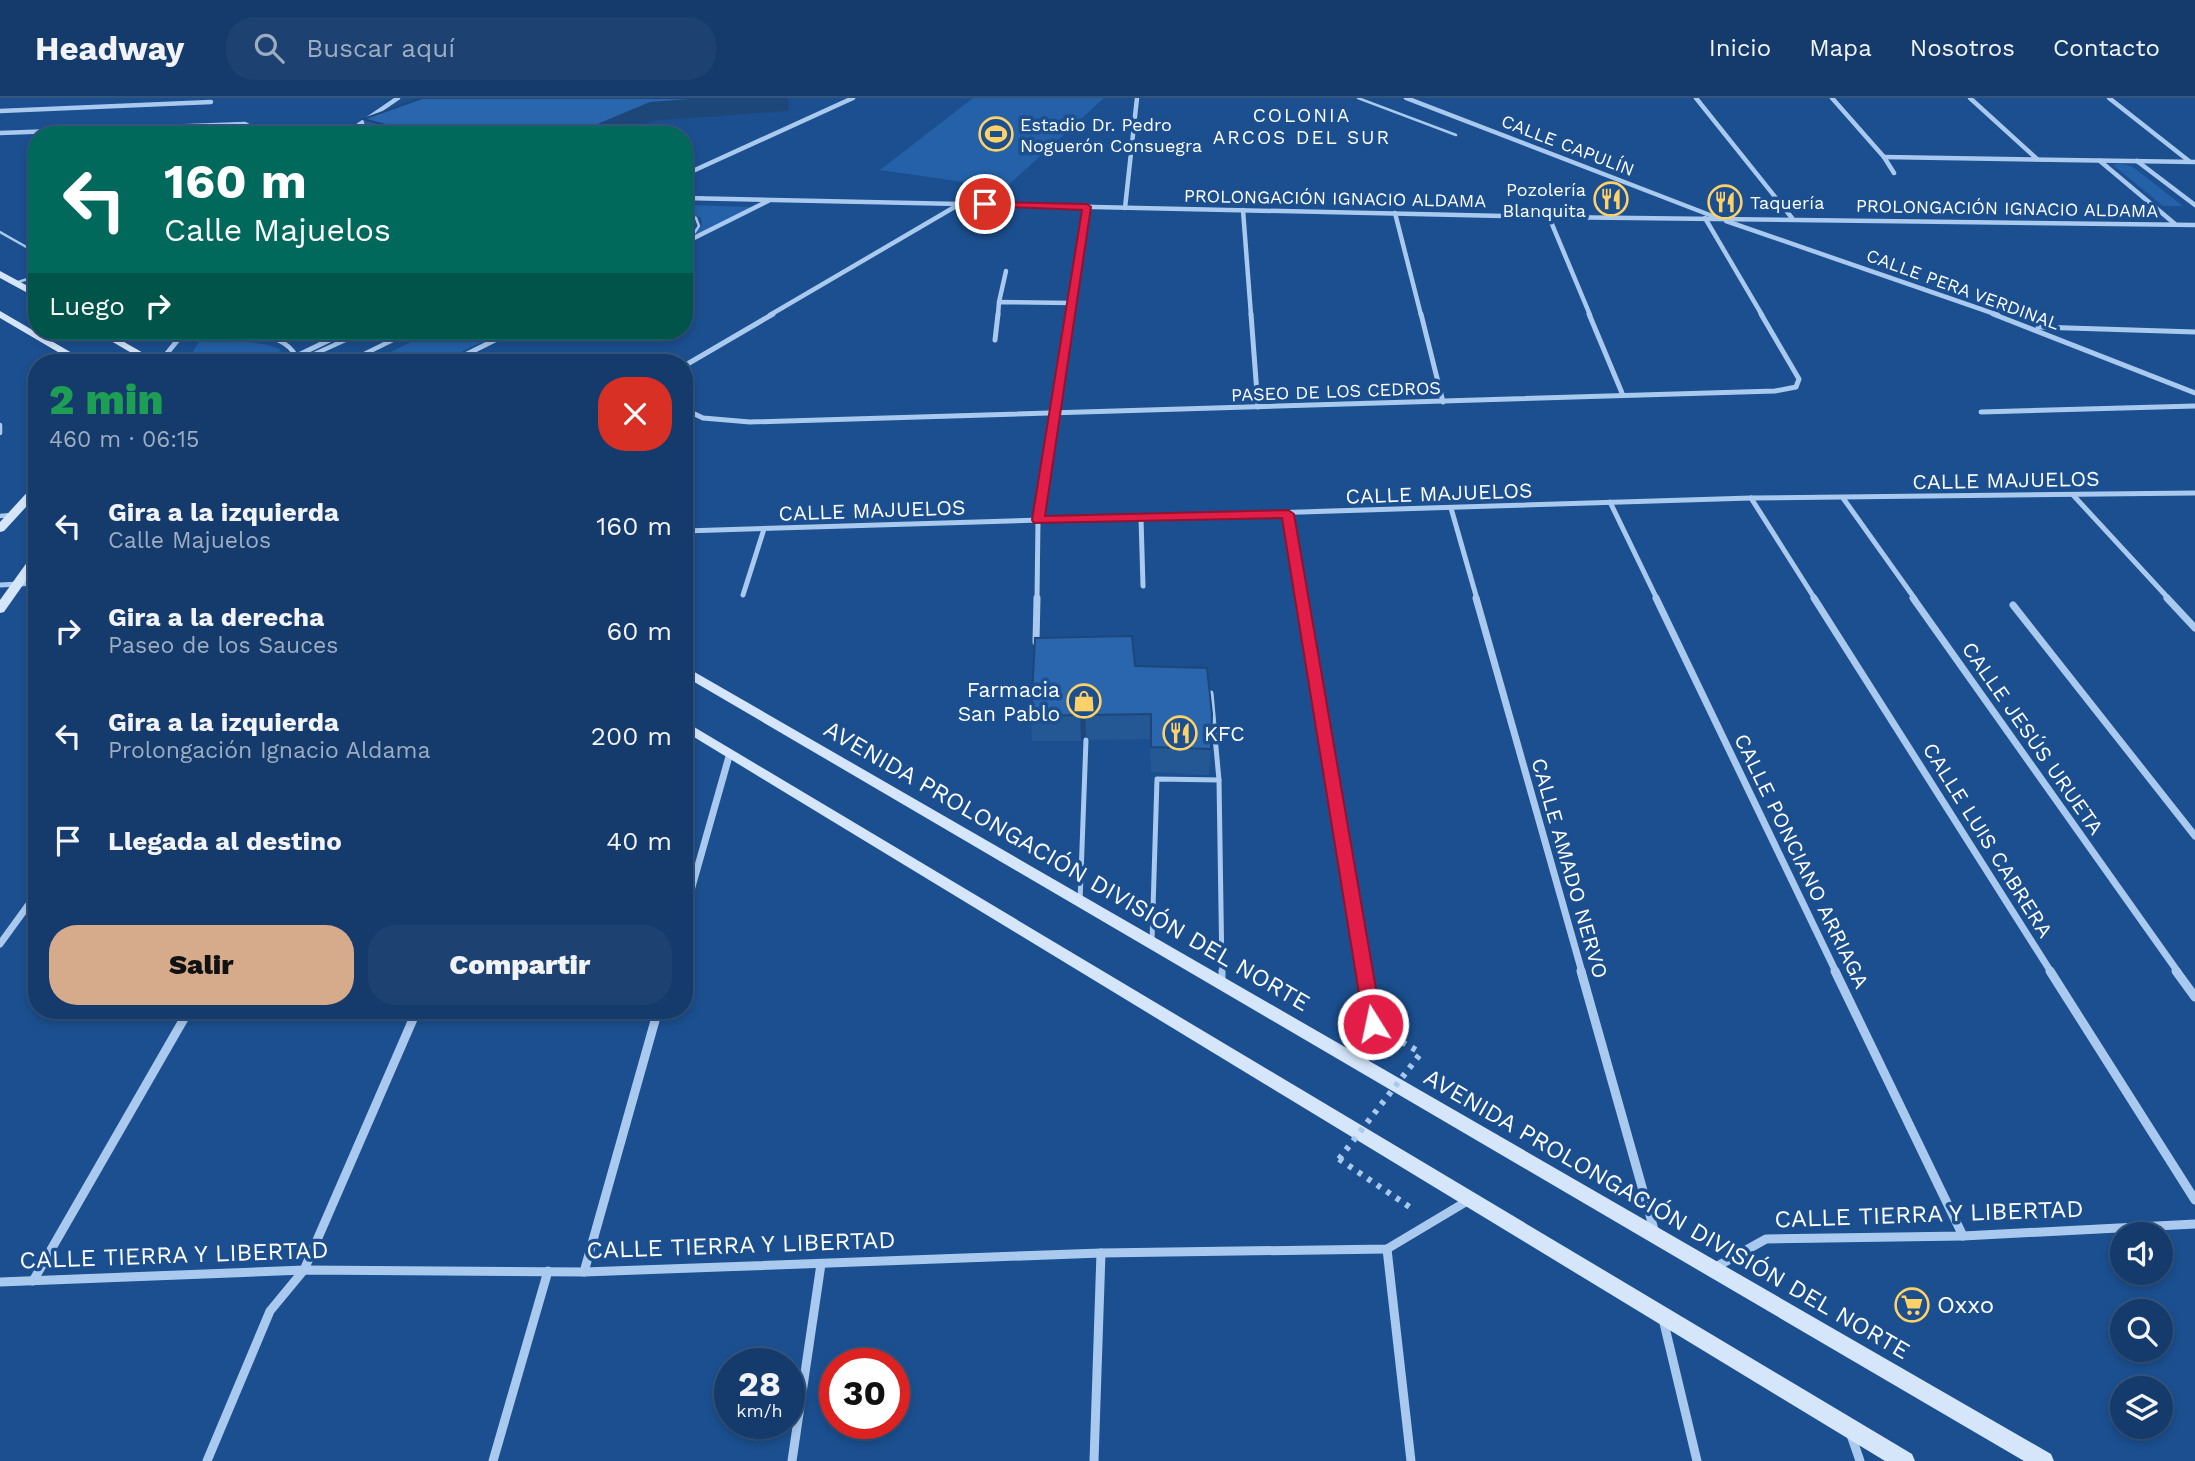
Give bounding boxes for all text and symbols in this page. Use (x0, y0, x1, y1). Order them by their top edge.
search box (226, 17, 716, 80)
text: Headway (35, 29, 184, 68)
icon: search (250, 29, 288, 67)
text: Buscar aquí (306, 33, 455, 63)
text: Inicio (1709, 34, 1771, 62)
text: Mapa (1809, 34, 1872, 62)
text: Nosotros (1910, 34, 2015, 62)
text: Contacto (2053, 34, 2160, 62)
district label: COLONIA ARCOS DEL SUR (1213, 104, 1391, 149)
street label: CALLE CAPULÍN (1499, 110, 1637, 180)
place label: Estadio Dr. Pedro Noguerón Consuegra (1020, 114, 1202, 156)
sports icon: Estadio Dr. Pedro Noguerón Consuegra (977, 115, 1015, 153)
text: 160 m (164, 152, 307, 210)
icon: left (49, 154, 140, 245)
pin (955, 174, 1015, 234)
place label: Pozolería Blanquita (1502, 179, 1586, 221)
restaurant icon: Pozolería Blanquita (1592, 180, 1630, 218)
restaurant icon: Taquería (1706, 183, 1744, 221)
icon: arrive (966, 185, 1004, 223)
street label: PROLONGACIÓN IGNACIO ALDAMA (1184, 185, 1486, 211)
place label: Taquería (1750, 192, 1824, 213)
street label: PROLONGACIÓN IGNACIO ALDAMA (1856, 195, 2158, 221)
text: Calle Majuelos (164, 211, 391, 249)
street label: CALLE PERA VERDINAL (1864, 244, 2063, 334)
icon: right (139, 287, 177, 325)
text: Luego (49, 291, 125, 321)
text: 2 min (49, 375, 163, 424)
button: close (598, 377, 672, 451)
street label: PASEO DE LOS CEDROS (1231, 377, 1441, 405)
text: 460 m · 06:15 (49, 426, 199, 453)
street label: CALLE MAJUELOS (1912, 466, 2100, 494)
street label: CALLE MAJUELOS (1345, 477, 1533, 509)
street label: CALLE MAJUELOS (778, 494, 966, 526)
text: Gira a la izquierda (108, 497, 339, 527)
icon: left (49, 507, 87, 545)
text: 160 m (596, 511, 672, 541)
text: Calle Majuelos (108, 527, 271, 554)
text: Gira a la derecha (108, 602, 324, 632)
icon: right (49, 612, 87, 650)
text: 60 m (606, 616, 672, 646)
text: Paseo de los Sauces (108, 632, 338, 659)
street label: CALLE JESÚS URUETA (1957, 637, 2109, 839)
place label: Farmacia San Pablo (958, 677, 1060, 726)
shop icon: Farmacia San Pablo (1065, 682, 1103, 720)
text: Gira a la izquierda (108, 707, 339, 737)
restaurant icon: KFC (1161, 714, 1199, 752)
street label: AVENIDA PROLONGACIÓN DIVISIÓN DEL NORTE (819, 715, 1315, 1017)
icon: left (49, 717, 87, 755)
text: 200 m (591, 721, 672, 751)
place label: KFC (1204, 721, 1245, 746)
street label: CALLE PONCIANO ARRIAGA (1729, 730, 1875, 993)
text: Prolongación Ignacio Aldama (108, 737, 430, 764)
street label: CALLE LUIS CABRERA (1918, 738, 2058, 942)
street label: CALLE AMADO NERVO (1527, 755, 1613, 981)
icon: arrive (49, 822, 87, 860)
text: Llegada al destino (108, 826, 342, 856)
text: 40 m (606, 826, 672, 856)
button: Salir (49, 925, 354, 1005)
button: Compartir (368, 925, 672, 1005)
position arrow (1336, 987, 1410, 1061)
street label: AVENIDA PROLONGACIÓN DIVISIÓN DEL NORTE (1419, 1063, 1915, 1365)
street label: CALLE TIERRA Y LIBERTAD (1774, 1195, 2084, 1233)
map controls (2110, 1222, 2173, 1439)
button: sound (2110, 1222, 2173, 1285)
street label: CALLE TIERRA Y LIBERTAD (586, 1226, 896, 1264)
street label: CALLE TIERRA Y LIBERTAD (19, 1236, 329, 1274)
supermarket icon: Oxxo (1893, 1286, 1931, 1324)
place label: Oxxo (1937, 1291, 1994, 1319)
button: search (2110, 1299, 2173, 1362)
speed limit sign: 30 (819, 1348, 910, 1439)
text: 28 (738, 1363, 781, 1405)
button: layers (2110, 1376, 2173, 1439)
text: km/h (736, 1400, 783, 1421)

